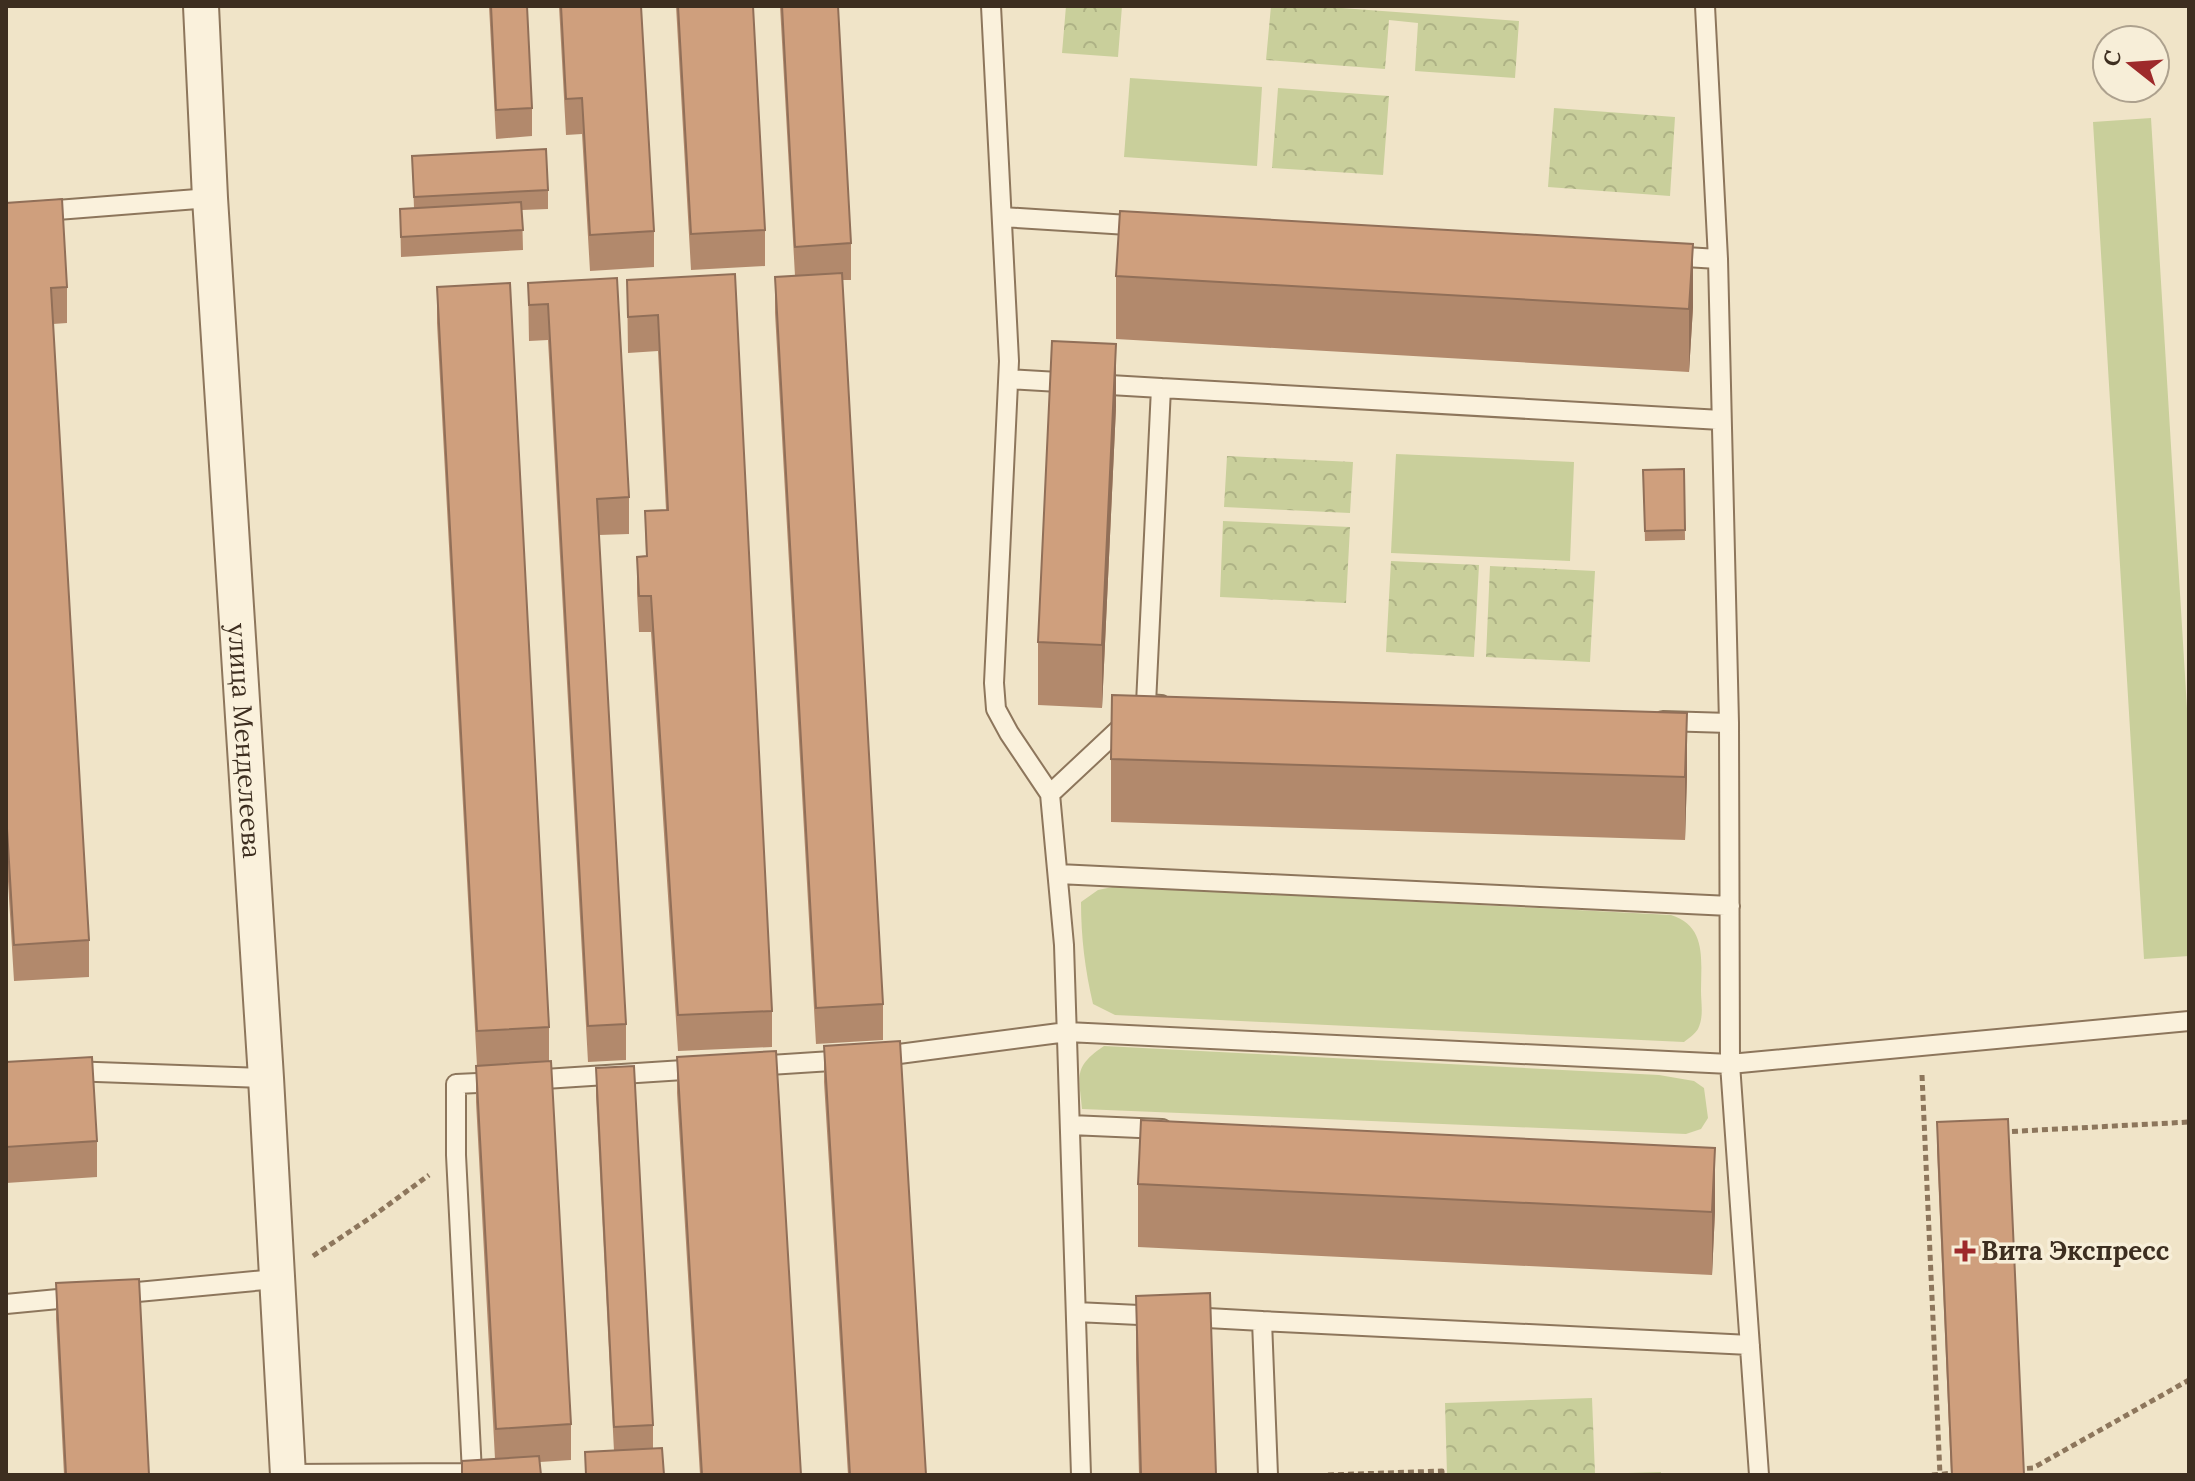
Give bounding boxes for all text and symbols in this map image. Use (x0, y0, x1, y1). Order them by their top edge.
north arrow (2091, 24, 2171, 104)
text: С (2096, 47, 2127, 69)
street label: улица Менделеева (221, 622, 269, 859)
place label: Вита Экспресс (1981, 1234, 2170, 1267)
marker: Вита Экспресс (1956, 1242, 1974, 1260)

